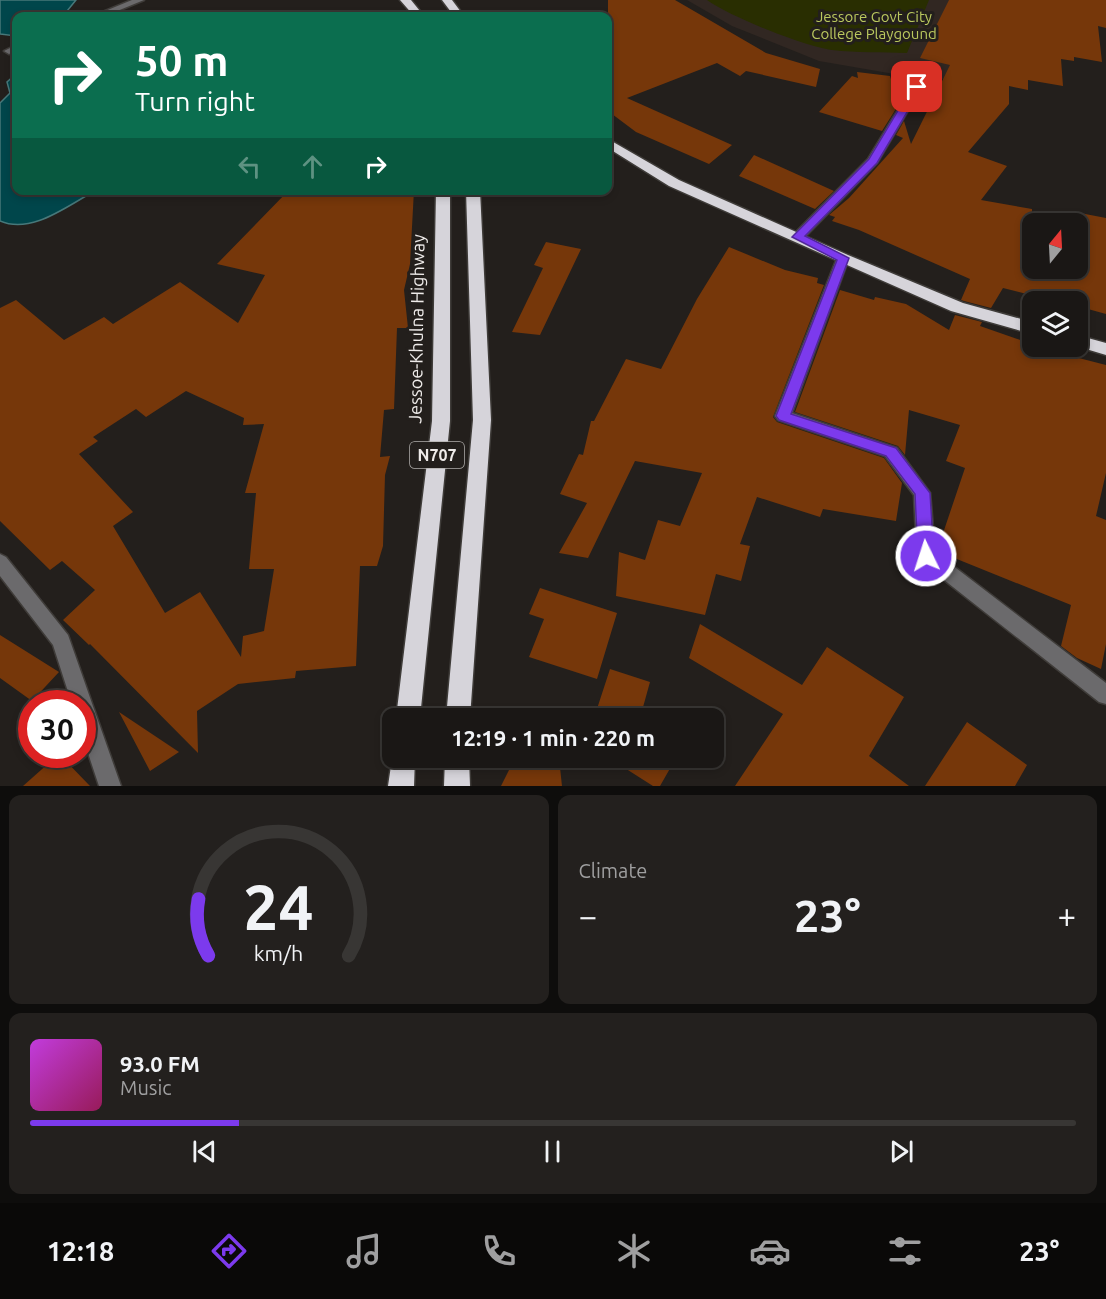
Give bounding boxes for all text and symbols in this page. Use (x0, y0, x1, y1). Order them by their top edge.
park label: Jessore Govt City College Playgound (811, 8, 937, 42)
icon: right (36, 36, 114, 114)
text: 50 m (135, 37, 229, 84)
pin (891, 61, 942, 112)
icon: arrive (900, 70, 933, 103)
text: Turn right (135, 86, 255, 116)
icon: left (233, 150, 266, 183)
icon: ahead (296, 150, 329, 183)
icon: right (359, 150, 392, 183)
north arrow (1022, 213, 1088, 279)
map controls (1022, 213, 1088, 357)
street label: Jessoe-Khulna Highway (404, 234, 428, 424)
button: layers (1022, 291, 1088, 357)
road number: N707 (410, 442, 464, 468)
position arrow (894, 524, 958, 588)
speed limit sign: 30 (18, 690, 96, 768)
text: 12:19 · 1 min · 220 m (451, 725, 655, 750)
text: Climate (579, 859, 647, 882)
text: 24 (244, 872, 314, 942)
text: 23° (794, 890, 861, 941)
text: − (579, 897, 597, 934)
text: + (1057, 897, 1076, 934)
text: km/h (254, 942, 303, 966)
text: 93.0 FM (120, 1051, 200, 1076)
text: Music (120, 1076, 172, 1099)
icon: previous (188, 1135, 221, 1168)
icon: pause (536, 1135, 569, 1168)
icon: next (885, 1135, 918, 1168)
icon: directions (208, 1230, 250, 1272)
icon: music (343, 1230, 385, 1272)
icon: phone (478, 1230, 520, 1272)
icon: climate (613, 1230, 655, 1272)
icon: car (749, 1230, 791, 1272)
icon: filters (884, 1230, 926, 1272)
text: 12:18 (47, 1236, 114, 1266)
text: 23° (1019, 1236, 1059, 1266)

